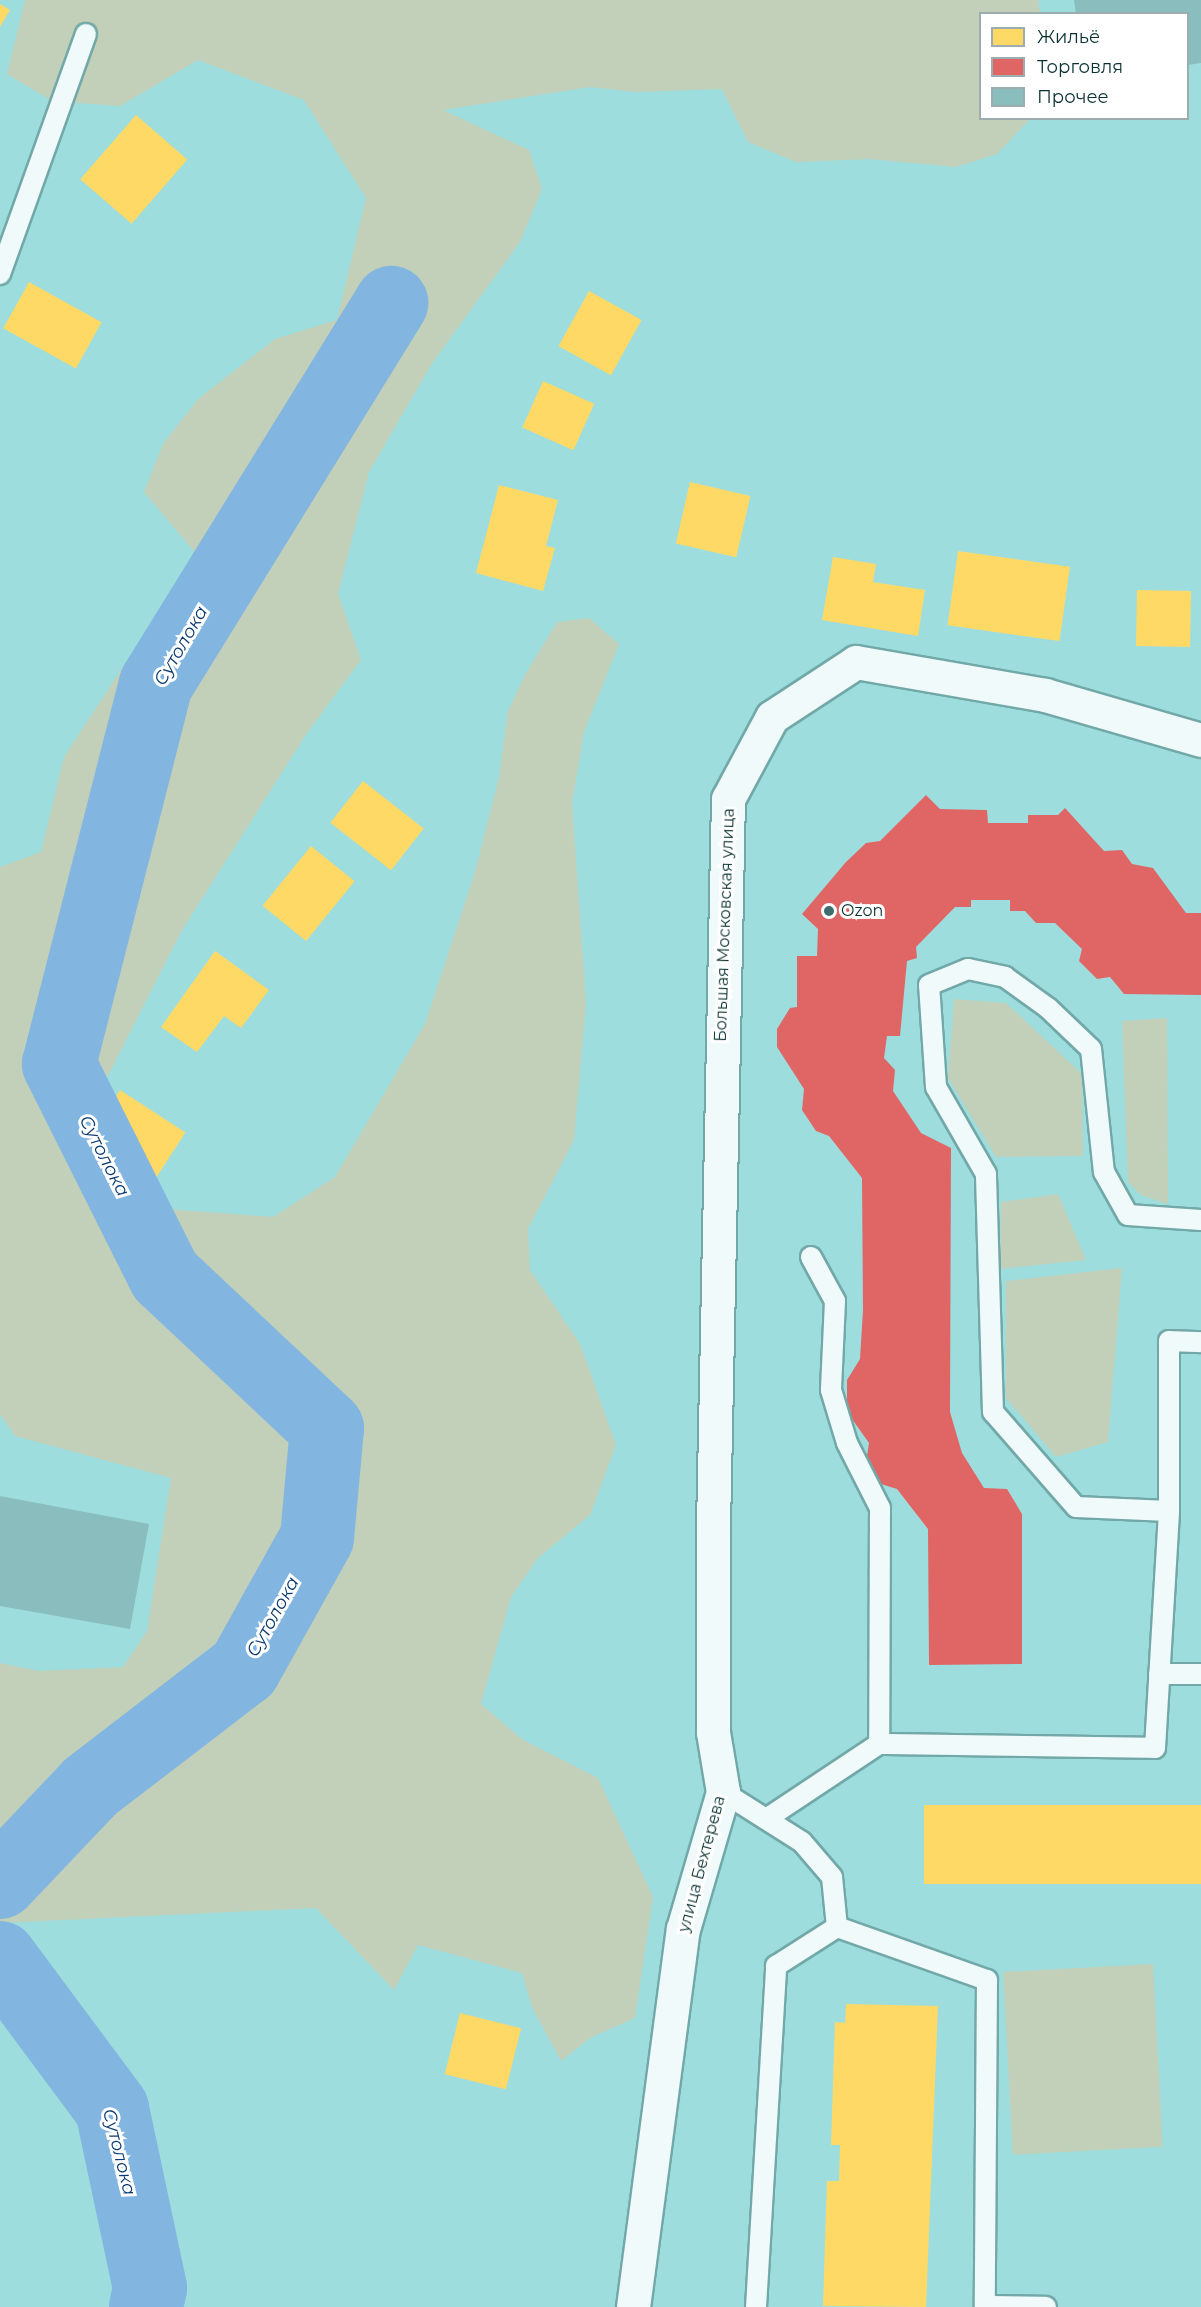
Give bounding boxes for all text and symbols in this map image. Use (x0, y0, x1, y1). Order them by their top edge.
legend (979, 12, 1189, 120)
text: Жильё (1037, 26, 1100, 48)
text: Торговля (1037, 56, 1123, 78)
text: Прочее (1037, 86, 1109, 108)
water label: Сутолока (150, 602, 212, 690)
street label: Большая Московская улица (711, 808, 739, 1042)
place label: Ozon (841, 901, 883, 921)
marker: Ozon (822, 904, 836, 918)
water label: Сутолока (74, 1112, 134, 1200)
water label: Сутолока (242, 1573, 304, 1661)
street label: улица Бехтерева (675, 1794, 729, 1934)
water label: Сутолока (98, 2107, 140, 2197)

